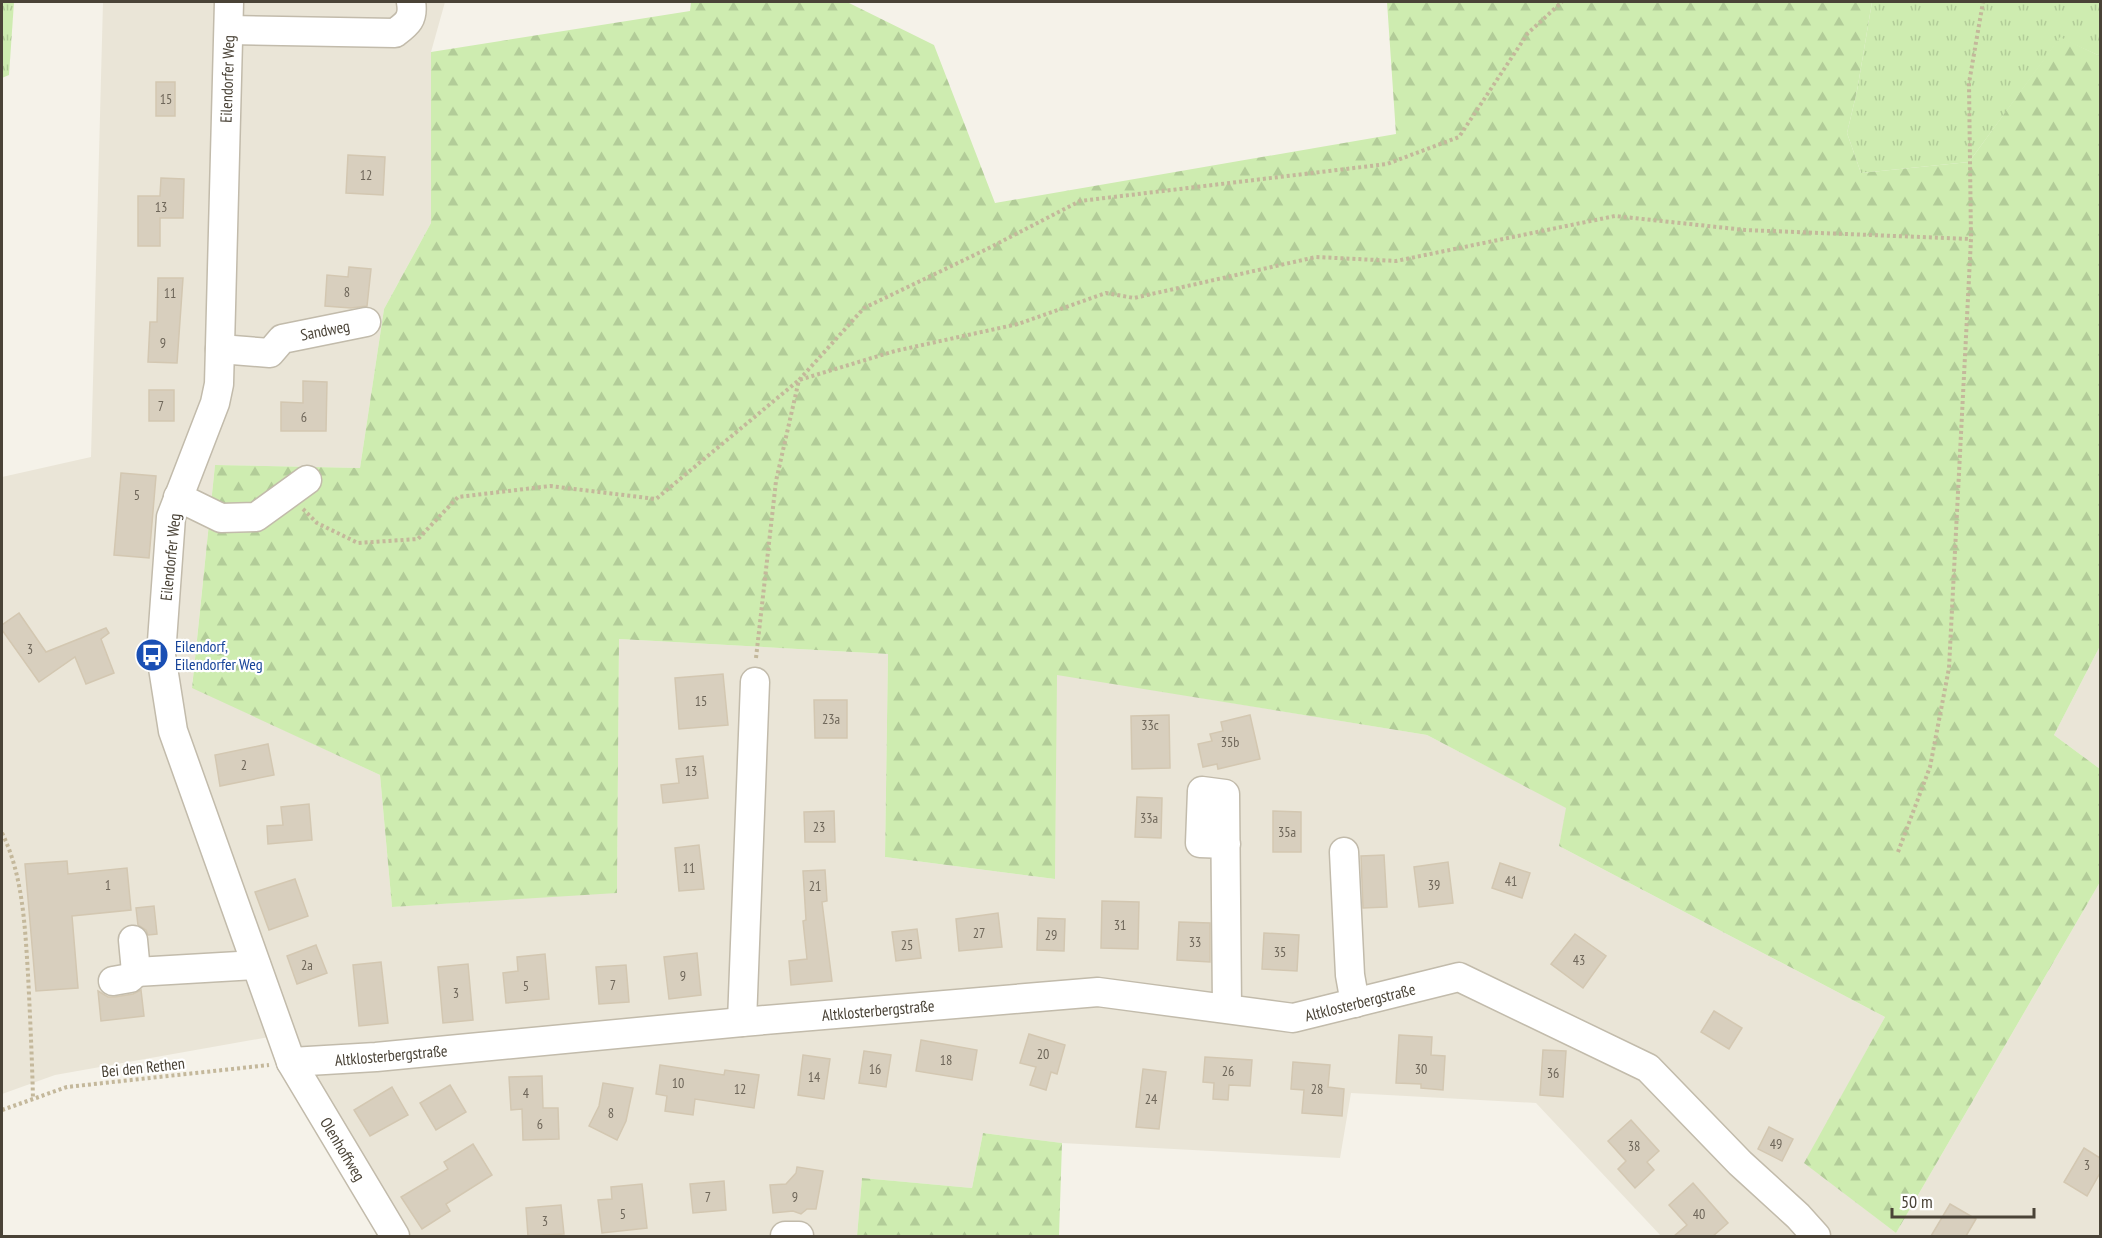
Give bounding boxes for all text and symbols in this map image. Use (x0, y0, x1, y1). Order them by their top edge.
street label: Eilendorfer Weg (215, 35, 239, 123)
house number: 15 (160, 90, 172, 108)
house number: 12 (360, 166, 372, 184)
house number: 13 (155, 198, 167, 216)
house number: 8 (344, 283, 350, 301)
house number: 11 (164, 284, 176, 302)
street label: Sandweg (299, 315, 351, 345)
house number: 9 (160, 334, 166, 352)
house number: 7 (158, 397, 164, 415)
house number: 6 (301, 408, 307, 426)
house number: 5 (134, 486, 140, 504)
street label: Eilendorfer Weg (155, 512, 185, 602)
place label: Eilendorf, Eilendorfer Weg (175, 636, 263, 674)
bus stop icon: Eilendorf, Eilendorfer Weg (134, 637, 170, 673)
house number: 3 (27, 640, 33, 658)
house number: 15 (695, 692, 707, 710)
house number: 23a (822, 710, 840, 728)
house number: 33c (1141, 716, 1159, 734)
house number: 35b (1221, 733, 1239, 751)
house number: 2 (241, 756, 247, 774)
house number: 13 (685, 762, 697, 780)
house number: 33a (1140, 809, 1158, 827)
house number: 23 (813, 818, 825, 836)
house number: 35a (1278, 823, 1296, 841)
house number: 11 (683, 859, 695, 877)
house number: 41 (1505, 872, 1517, 890)
house number: 1 (105, 876, 111, 894)
house number: 39 (1428, 876, 1440, 894)
house number: 21 (809, 877, 821, 895)
house number: 31 (1114, 916, 1126, 934)
house number: 27 (973, 924, 985, 942)
house number: 29 (1045, 926, 1057, 944)
house number: 33 (1189, 933, 1201, 951)
house number: 25 (901, 936, 913, 954)
house number: 35 (1274, 943, 1286, 961)
house number: 43 (1573, 951, 1585, 969)
house number: 2a (301, 956, 313, 974)
house number: 9 (680, 967, 686, 985)
house number: 7 (610, 976, 616, 994)
house number: 5 (523, 977, 529, 995)
street label: Altklosterbergstraße (1303, 979, 1417, 1025)
house number: 3 (453, 984, 459, 1002)
street label: Altklosterbergstraße (821, 995, 935, 1025)
street label: Altklosterbergstraße (334, 1040, 448, 1070)
house number: 20 (1037, 1045, 1049, 1063)
house number: 18 (940, 1051, 952, 1069)
street label: Bei den Rethen (100, 1053, 186, 1081)
house number: 16 (869, 1060, 881, 1078)
house number: 30 (1415, 1060, 1427, 1078)
house number: 26 (1222, 1062, 1234, 1080)
house number: 36 (1547, 1064, 1559, 1082)
house number: 14 (808, 1068, 821, 1086)
house number: 10 (672, 1074, 684, 1092)
house number: 12 (734, 1080, 746, 1098)
house number: 28 (1311, 1080, 1323, 1098)
house number: 4 (523, 1084, 530, 1102)
house number: 24 (1145, 1090, 1158, 1108)
house number: 8 (608, 1104, 614, 1122)
street label: Olenhoffweg (316, 1113, 370, 1185)
house number: 6 (537, 1115, 543, 1133)
house number: 49 (1770, 1135, 1782, 1153)
house number: 38 (1628, 1137, 1640, 1155)
house number: 3 (2084, 1156, 2090, 1174)
scale bar (1892, 1181, 2034, 1219)
house number: 7 (705, 1188, 711, 1206)
house number: 9 (792, 1188, 798, 1206)
text: 50 m (1901, 1190, 1933, 1213)
house number: 5 (620, 1205, 626, 1223)
house number: 40 (1693, 1205, 1705, 1223)
house number: 3 (542, 1212, 548, 1230)

